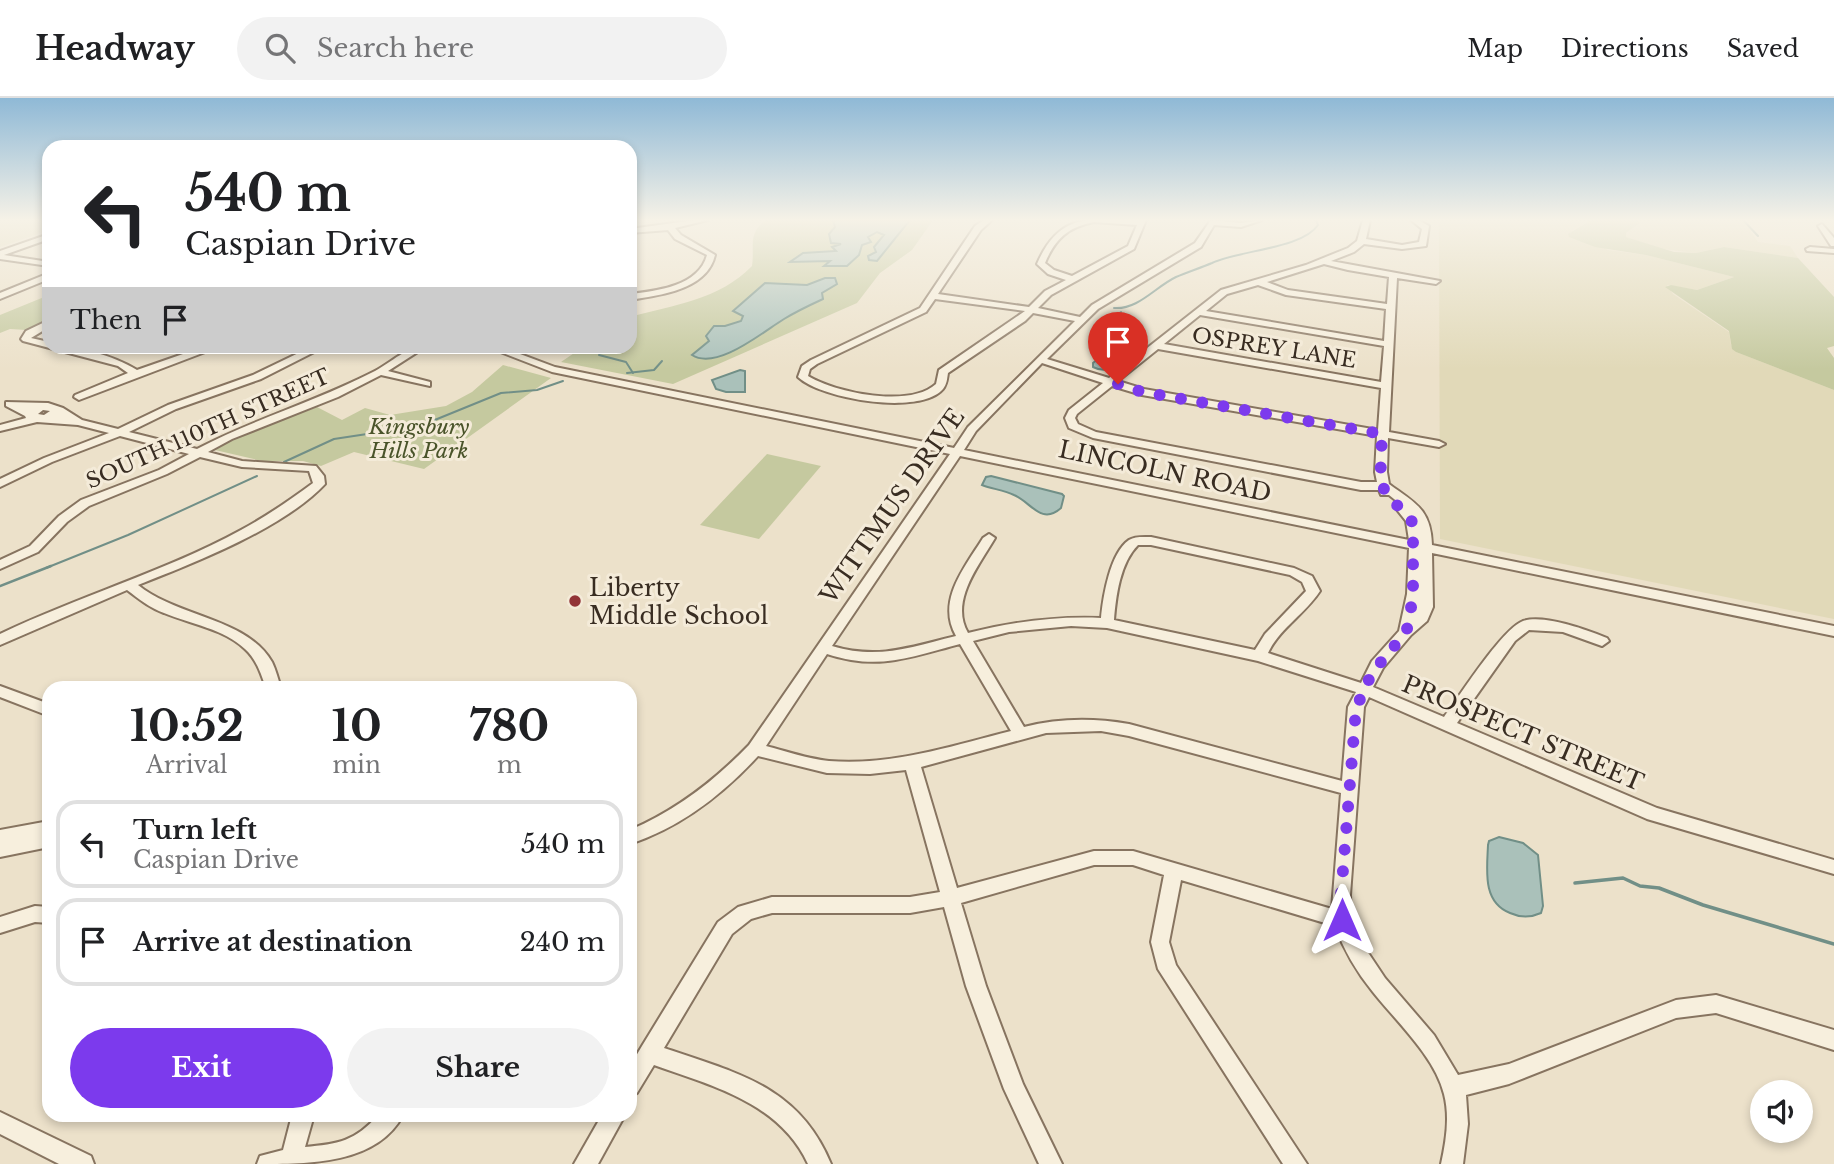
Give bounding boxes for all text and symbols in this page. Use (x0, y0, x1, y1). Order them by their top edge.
search box (237, 17, 727, 80)
text: Headway (35, 28, 195, 69)
icon: search (261, 29, 299, 67)
text: Search here (317, 32, 474, 64)
text: Map (1467, 34, 1523, 63)
text: Directions (1561, 34, 1689, 63)
text: Saved (1727, 34, 1799, 63)
text: 540 m (185, 163, 351, 224)
icon: left (70, 168, 161, 259)
text: Caspian Drive (185, 224, 416, 264)
icon: arrive (156, 301, 194, 339)
text: Then (70, 304, 142, 336)
pin (1088, 312, 1148, 384)
street label: OSPREY LANE (1190, 322, 1358, 374)
icon: arrive (1099, 323, 1137, 361)
street label: SOUTH 110TH STREET (82, 363, 334, 495)
street label: WITTMUS DRIVE (813, 403, 970, 610)
park label: Kingsbury Hills Park (368, 414, 470, 464)
street label: LINCOLN ROAD (1056, 434, 1274, 508)
place label: Liberty Middle School (589, 573, 768, 630)
marker: Liberty Middle School (567, 593, 583, 609)
street label: PROSPECT STREET (1398, 669, 1648, 797)
text: 10:52 (130, 700, 244, 752)
text: 10 (332, 700, 382, 752)
text: 780 (469, 700, 549, 752)
text: Arrival (146, 751, 228, 779)
text: min (332, 751, 381, 779)
text: m (497, 751, 522, 779)
text: Turn left (133, 814, 257, 846)
icon: left (74, 825, 112, 863)
text: 540 m (521, 828, 605, 860)
text: Caspian Drive (133, 846, 299, 874)
position arrow (1305, 883, 1379, 957)
icon: arrive (74, 923, 112, 961)
text: Arrive at destination (133, 926, 413, 958)
text: 240 m (520, 926, 605, 958)
button: Exit (70, 1028, 333, 1108)
button: Share (347, 1028, 609, 1108)
map controls (1750, 1080, 1813, 1143)
button: sound (1750, 1080, 1813, 1143)

